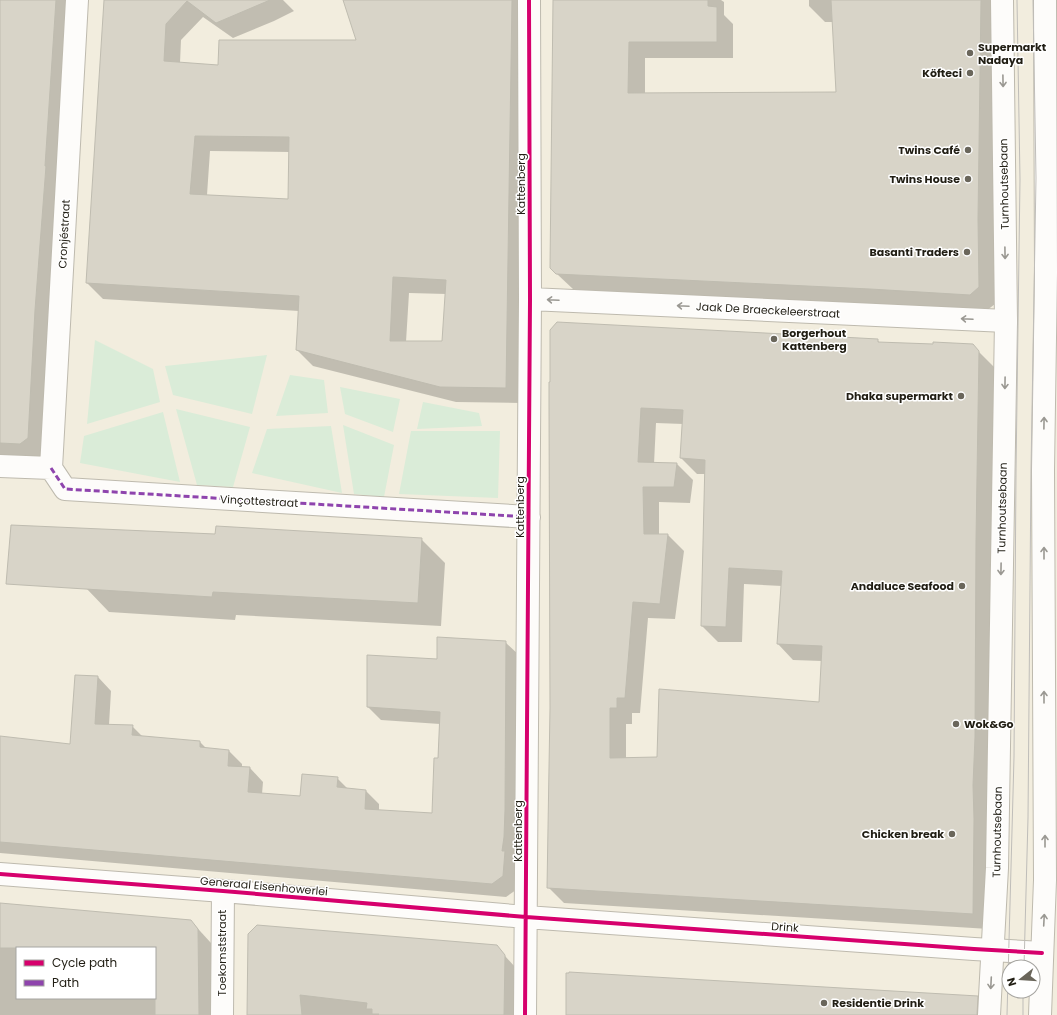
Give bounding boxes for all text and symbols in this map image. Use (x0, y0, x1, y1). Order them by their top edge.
place label: Supermarkt Nadaya (978, 39, 1047, 68)
marker: Supermarkt Nadaya (965, 48, 975, 58)
place label: Köfteci (922, 65, 962, 81)
marker: Köfteci (965, 68, 975, 78)
one-way arrow (999, 74, 1007, 87)
street label: Turnhoutsebaan (995, 138, 1013, 230)
place label: Twins Café (898, 142, 960, 158)
marker: Twins Café (963, 145, 973, 155)
street label: Kattenberg (513, 153, 529, 215)
place label: Twins House (889, 171, 960, 187)
marker: Twins House (963, 174, 973, 184)
street label: Cronjéstraat (54, 199, 74, 269)
place label: Basanti Traders (869, 244, 959, 260)
one-way arrow (1001, 246, 1009, 259)
marker: Basanti Traders (962, 247, 972, 257)
one-way arrow (547, 297, 560, 304)
street label: Jaak De Braeckeleerstraat (696, 298, 840, 322)
one-way arrow (677, 302, 690, 310)
one-way arrow (961, 315, 974, 323)
place label: Borgerhout Kattenberg (782, 325, 847, 354)
marker: Borgerhout Kattenberg (769, 334, 779, 344)
one-way arrow (1001, 376, 1008, 389)
place label: Dhaka supermarkt (846, 388, 954, 404)
marker: Dhaka supermarkt (956, 391, 966, 401)
one-way arrow (1040, 417, 1048, 430)
street label: Turnhoutsebaan (993, 462, 1011, 554)
street label: Kattenberg (512, 476, 528, 538)
street label: Vinçottestraat (219, 491, 299, 511)
one-way arrow (1040, 547, 1048, 560)
one-way arrow (997, 562, 1005, 575)
place label: Andaluce Seafood (851, 578, 954, 594)
marker: Andaluce Seafood (957, 581, 967, 591)
one-way arrow (1040, 691, 1048, 704)
place label: Wok&Go (964, 716, 1014, 732)
marker: Wok&Go (951, 719, 961, 729)
street label: Turnhoutsebaan (988, 786, 1006, 878)
street label: Kattenberg (510, 800, 526, 862)
place label: Chicken break (862, 826, 944, 842)
marker: Chicken break (947, 829, 957, 839)
one-way arrow (1041, 835, 1049, 848)
street label: Generaal Eisenhowerlei (200, 872, 329, 900)
street label: Toekomststraat (214, 910, 230, 996)
one-way arrow (1040, 914, 1047, 927)
street label: Drink (771, 918, 800, 936)
legend (16, 947, 156, 999)
text: Cycle path (52, 954, 117, 971)
north arrow (1001, 959, 1041, 999)
text: Path (52, 974, 79, 991)
one-way arrow (987, 976, 994, 989)
text: N (1003, 976, 1020, 988)
place label: Residentie Drink (832, 995, 924, 1011)
marker: Residentie Drink (819, 998, 829, 1008)

